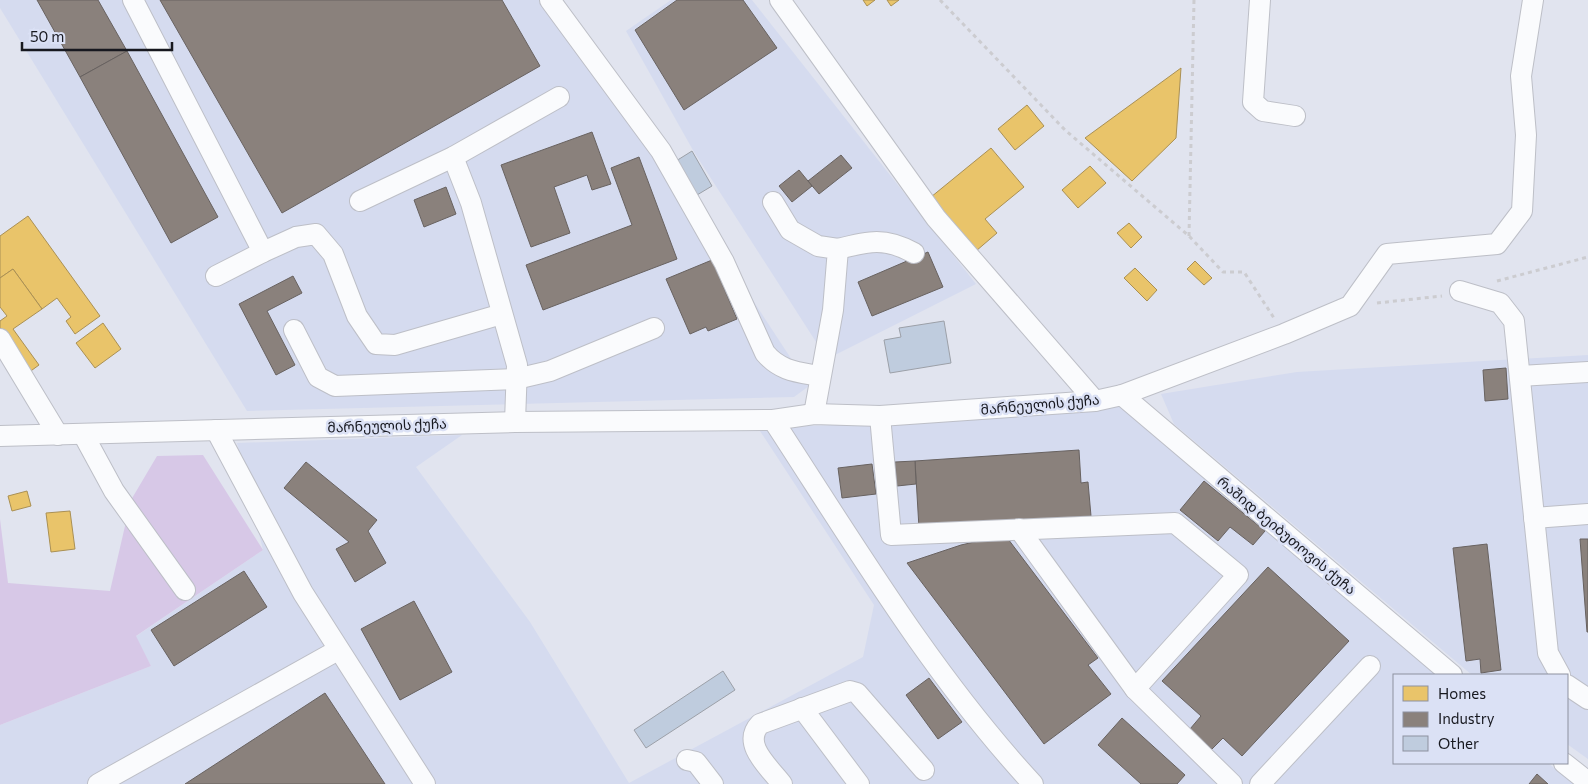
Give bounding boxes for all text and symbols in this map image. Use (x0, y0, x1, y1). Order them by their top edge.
scale bar (22, 20, 172, 52)
text: 50 m (30, 27, 64, 45)
street label: მარნეულის ქუჩა (980, 390, 1100, 419)
street label: მარნეულის ქუჩა (327, 414, 447, 437)
street label: რაშიდ ბეიბუთოვის ქუჩა (1214, 472, 1360, 599)
legend (1393, 674, 1568, 764)
text: Homes (1438, 684, 1486, 702)
text: Industry (1438, 709, 1495, 727)
text: Other (1438, 734, 1479, 752)

